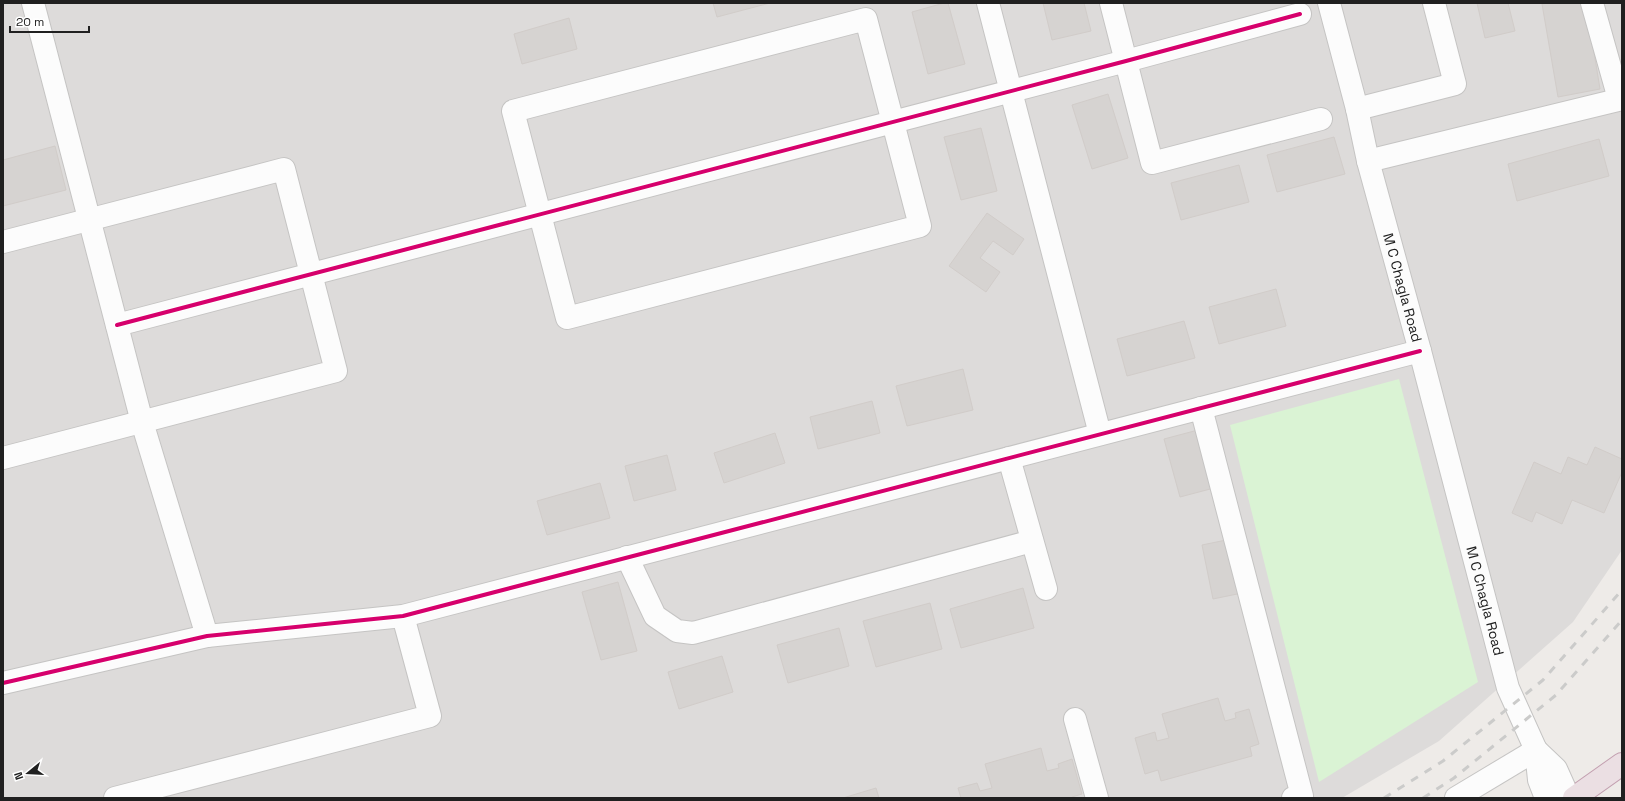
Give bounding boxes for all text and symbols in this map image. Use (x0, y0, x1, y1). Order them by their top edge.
scale bar (10, 8, 89, 34)
text: 20 m (16, 14, 44, 30)
street label: M C Chagla Road (1379, 231, 1426, 344)
street label: M C Chagla Road (1462, 544, 1508, 657)
north arrow (8, 753, 48, 793)
text: N (11, 770, 26, 782)

